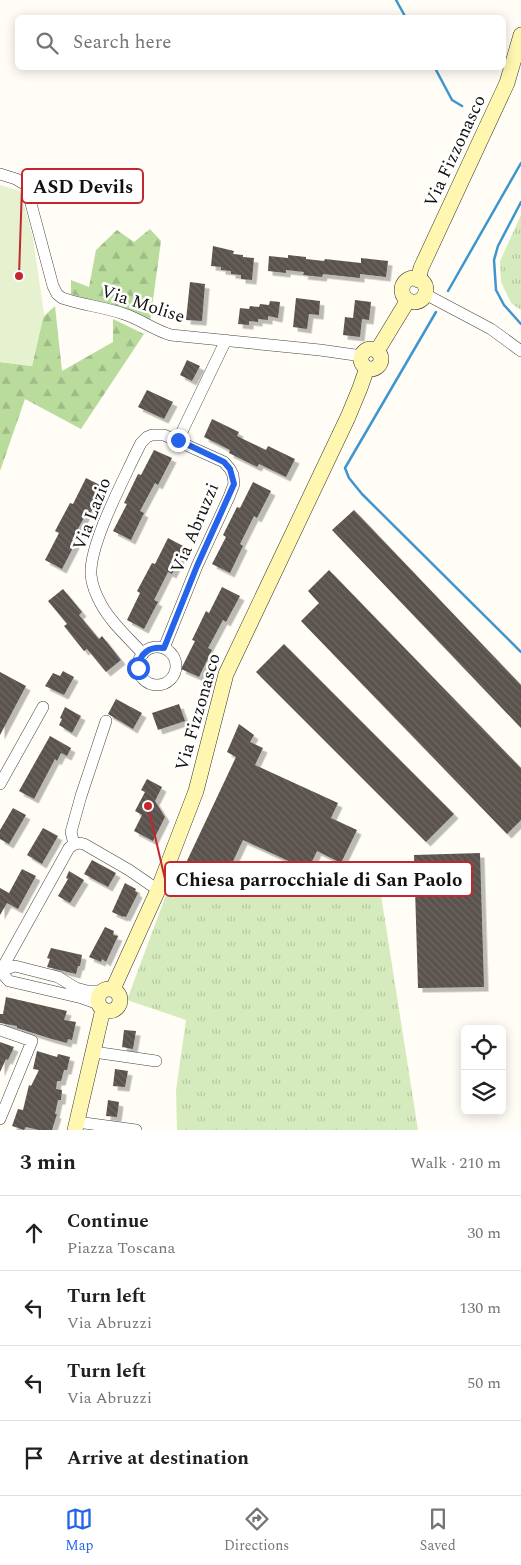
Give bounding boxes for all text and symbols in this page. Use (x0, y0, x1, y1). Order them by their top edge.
search box (15, 15, 506, 70)
text: Search here (73, 28, 172, 57)
icon: search (33, 29, 61, 57)
street label: Via Fizzonasco (417, 90, 493, 212)
callout: ASD Devils (22, 169, 143, 203)
text: ASD Devils (33, 173, 133, 202)
street label: Via Molise (98, 278, 188, 330)
route end (167, 429, 190, 452)
street label: Via Lazio (66, 474, 118, 554)
street label: Via Abruzzi (164, 479, 226, 577)
street label: Via Fizzonasco (168, 650, 228, 774)
route start (127, 657, 150, 680)
callout: Chiesa parrocchiale di San Paolo (165, 862, 472, 896)
text: Chiesa parrocchiale di San Paolo (176, 866, 462, 895)
map controls (461, 1025, 506, 1115)
button: locate (461, 1025, 506, 1070)
button: layers (461, 1070, 506, 1115)
text: 3 min (20, 1147, 76, 1179)
text: Walk · 210 m (410, 1151, 501, 1175)
text: Continue (67, 1207, 149, 1236)
icon: ahead (20, 1219, 48, 1247)
text: 30 m (467, 1221, 501, 1245)
text: Piazza Toscana (67, 1236, 175, 1260)
text: Turn left (67, 1282, 146, 1311)
icon: left (20, 1294, 48, 1322)
text: 130 m (459, 1296, 501, 1320)
text: Via Abruzzi (67, 1311, 152, 1335)
text: Turn left (67, 1357, 146, 1386)
icon: left (20, 1369, 48, 1397)
text: 50 m (467, 1371, 501, 1395)
text: Via Abruzzi (67, 1386, 152, 1410)
icon: arrive (20, 1444, 48, 1472)
text: Arrive at destination (67, 1444, 249, 1473)
tab: Map (65, 1505, 93, 1556)
tab: Directions (224, 1505, 289, 1556)
tab: Saved (420, 1505, 456, 1556)

